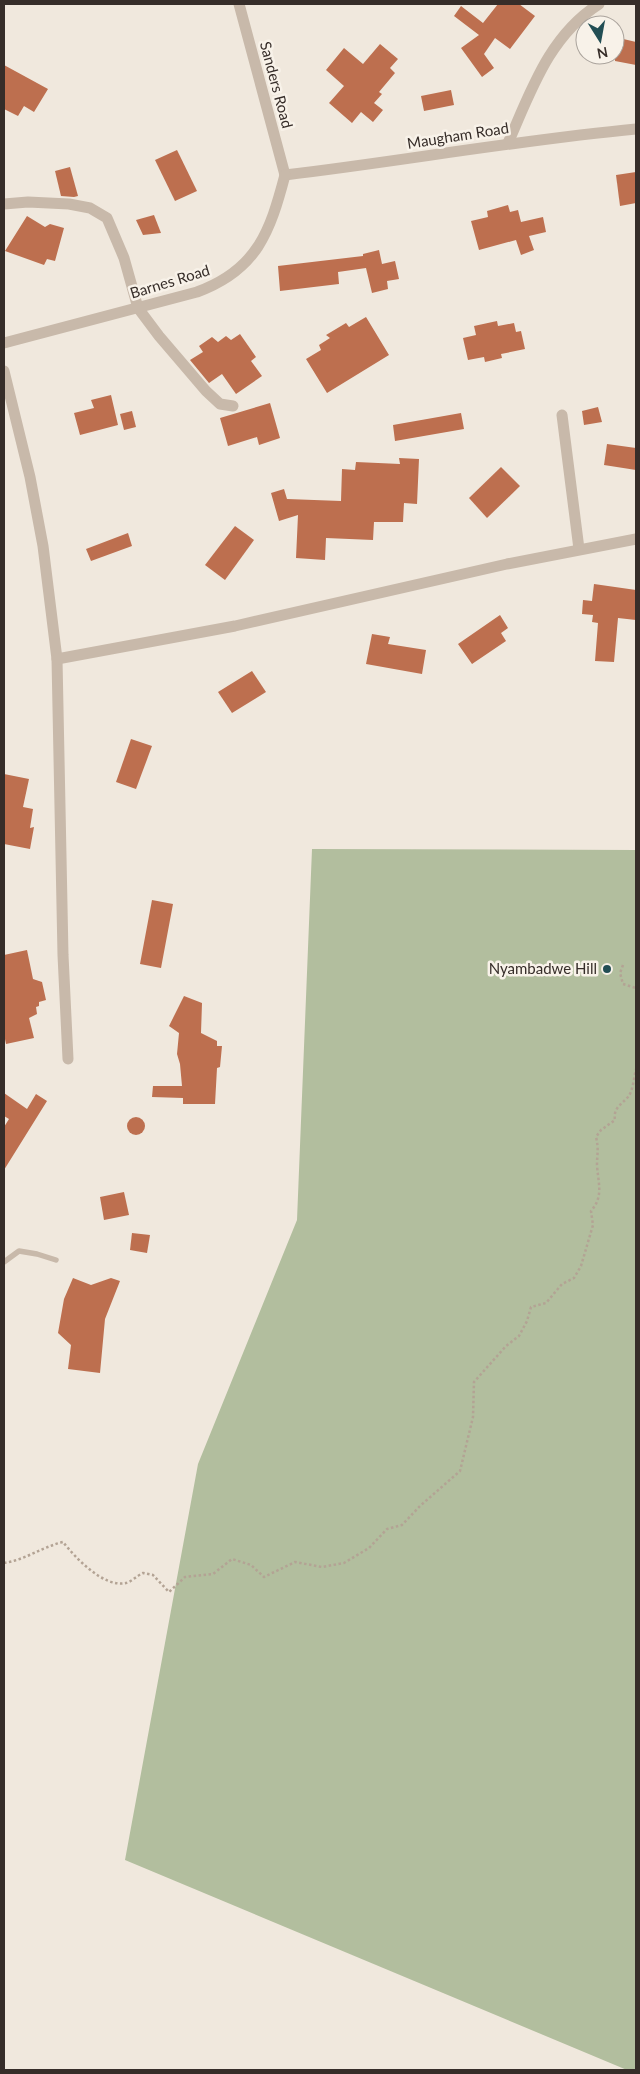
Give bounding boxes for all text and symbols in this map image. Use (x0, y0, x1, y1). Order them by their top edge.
north arrow (575, 15, 625, 65)
street label: Sanders Road (257, 39, 297, 130)
text: N (596, 44, 609, 63)
street label: Maugham Road (406, 118, 510, 152)
street label: Barnes Road (128, 260, 212, 302)
place label: Nyambadwe Hill (489, 959, 597, 977)
marker: Nyambadwe Hill (601, 963, 613, 975)

